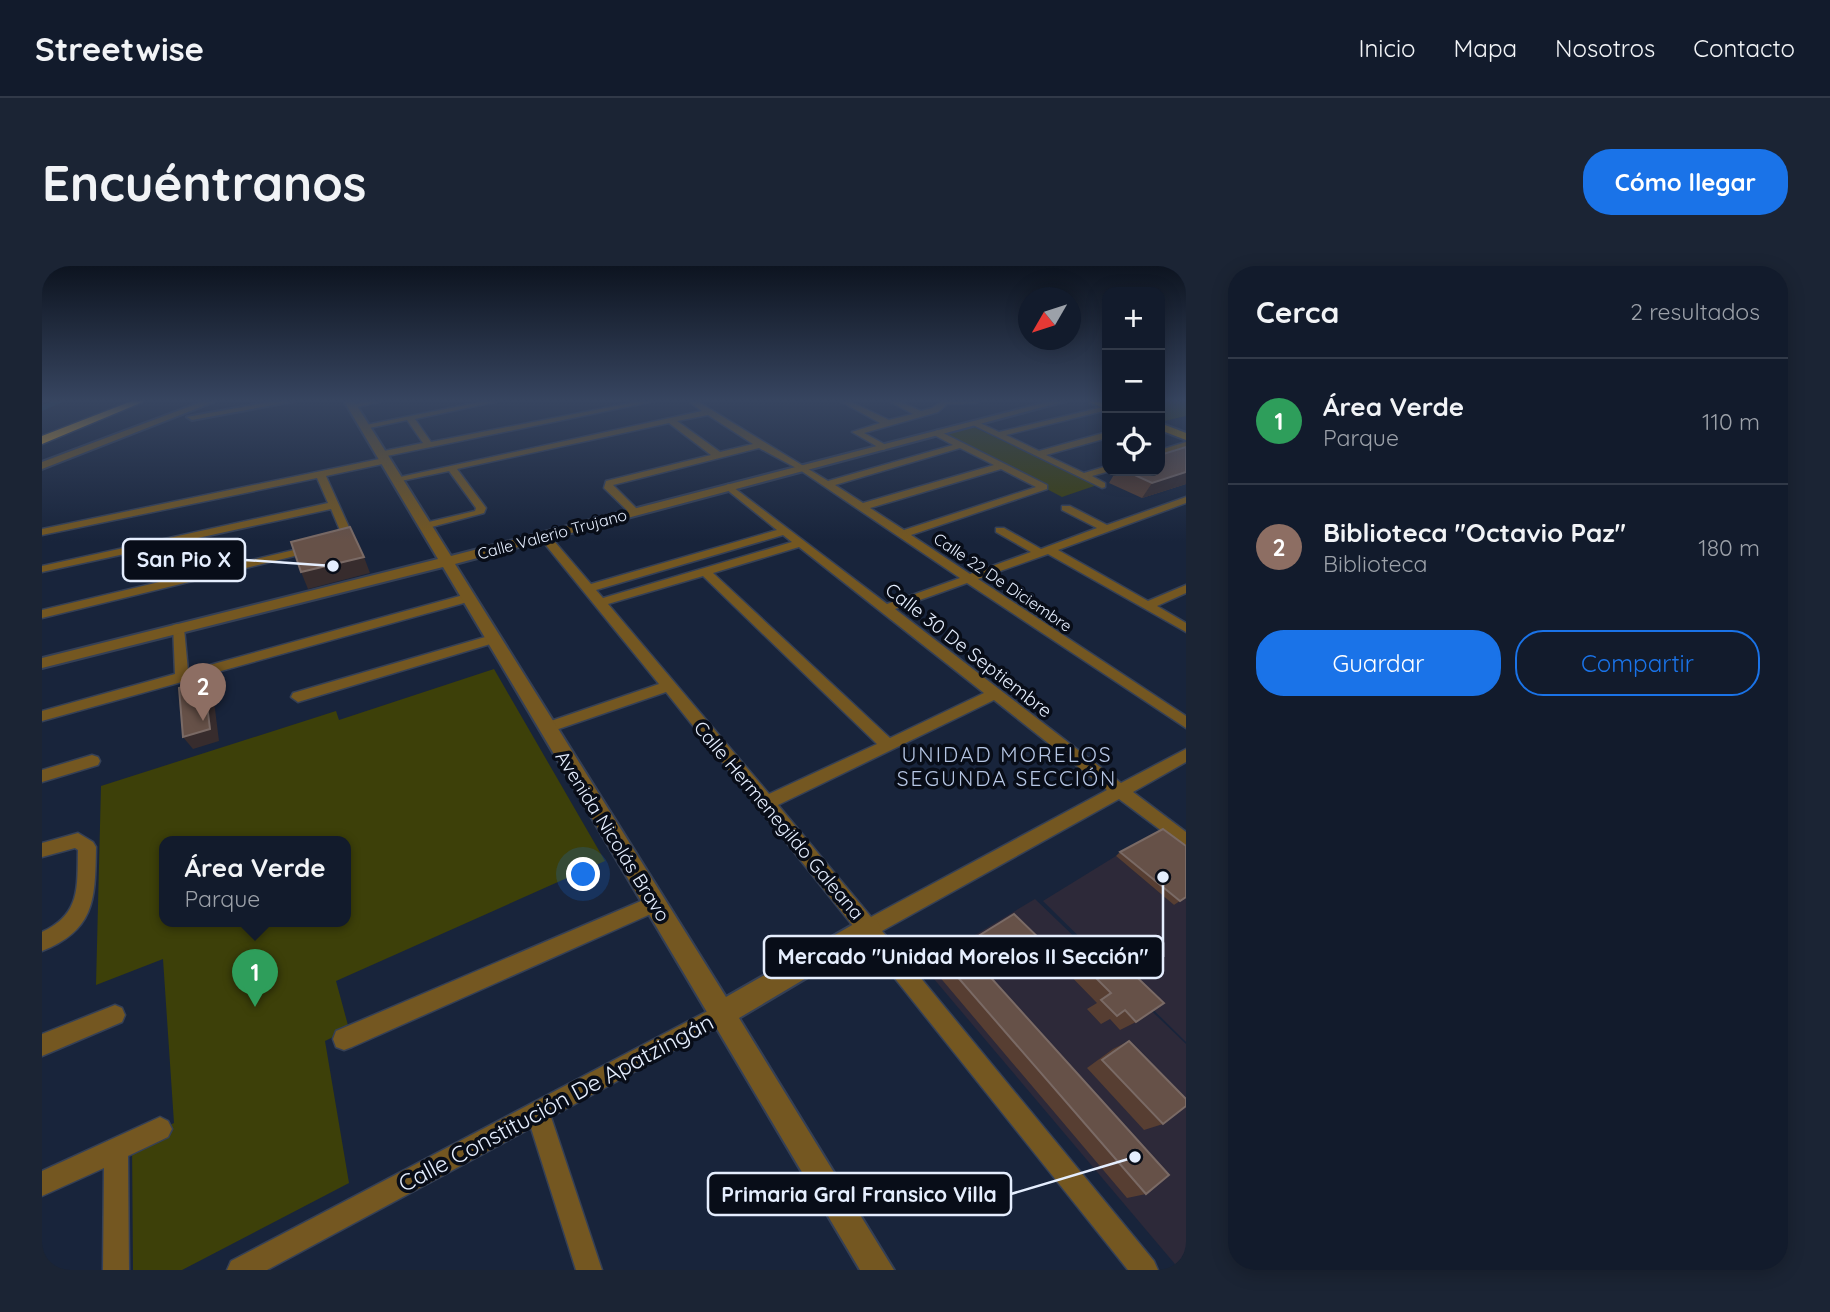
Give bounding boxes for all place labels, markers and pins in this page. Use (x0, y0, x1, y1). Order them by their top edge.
callout: San Pio X (123, 539, 245, 581)
pin: 2 (180, 663, 226, 721)
callout: Mercado "Unidad Morelos II Sección" (764, 936, 1163, 978)
pin: 1 (232, 949, 278, 1007)
callout: Primaria Gral Fransico Villa (708, 1173, 1011, 1215)

